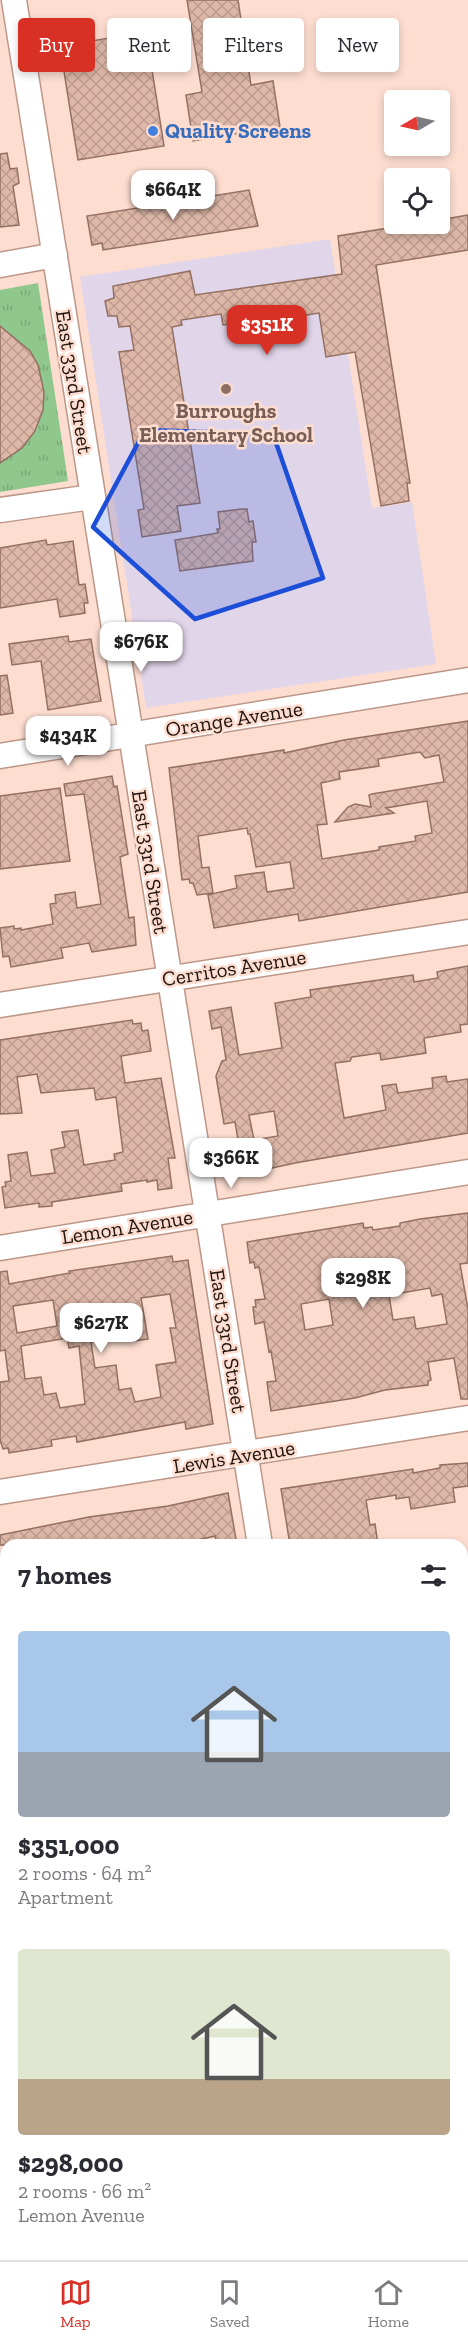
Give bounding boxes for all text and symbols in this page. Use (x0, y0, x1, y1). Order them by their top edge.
chip: Buy (18, 18, 95, 72)
chip: Rent (107, 18, 191, 72)
chip: Filters (203, 18, 304, 72)
chip: New (316, 18, 399, 72)
north arrow (384, 90, 450, 156)
map controls (384, 90, 450, 234)
place label: Quality Screens (165, 118, 312, 143)
marker: Quality Screens (146, 124, 160, 138)
button: locate (384, 168, 450, 234)
pin: $664K (131, 170, 215, 221)
text: $664K (145, 177, 201, 201)
pin: $351K (225, 305, 309, 356)
street label: East 33rd Street (51, 308, 98, 456)
text: $351K (241, 312, 293, 336)
marker: Burroughs Elementary School (219, 382, 233, 396)
place label: Burroughs Elementary School (139, 398, 313, 447)
pin: $676K (99, 622, 183, 673)
text: $676K (114, 629, 168, 653)
street label: Orange Avenue (164, 695, 304, 742)
pin: $434K (26, 716, 110, 767)
text: $434K (40, 723, 96, 747)
street label: East 33rd Street (127, 788, 174, 936)
street label: Cerritos Avenue (160, 944, 308, 991)
pin: $366K (189, 1138, 273, 1189)
text: $366K (203, 1145, 259, 1169)
street label: Lemon Avenue (59, 1204, 195, 1249)
pin: $298K (321, 1258, 405, 1309)
text: $298K (335, 1265, 391, 1289)
street label: East 33rd Street (205, 1267, 252, 1415)
pin: $627K (59, 1303, 143, 1354)
text: $627K (74, 1310, 128, 1334)
street label: Lewis Avenue (171, 1435, 297, 1478)
text: 7 homes (18, 1559, 112, 1591)
icon: filters (417, 1559, 450, 1592)
icon: home (180, 1670, 288, 1778)
text: $351,000 (18, 1829, 119, 1861)
text: 2 rooms · 64 m² (18, 1861, 151, 1885)
text: Apartment (18, 1885, 113, 1909)
icon: home (180, 1988, 288, 2096)
text: $298,000 (18, 2147, 123, 2179)
text: 2 rooms · 66 m² (18, 2179, 151, 2203)
text: Lemon Avenue (18, 2203, 145, 2227)
tab: Map (59, 2276, 92, 2331)
tab: Saved (210, 2276, 250, 2331)
tab: Home (368, 2276, 409, 2331)

